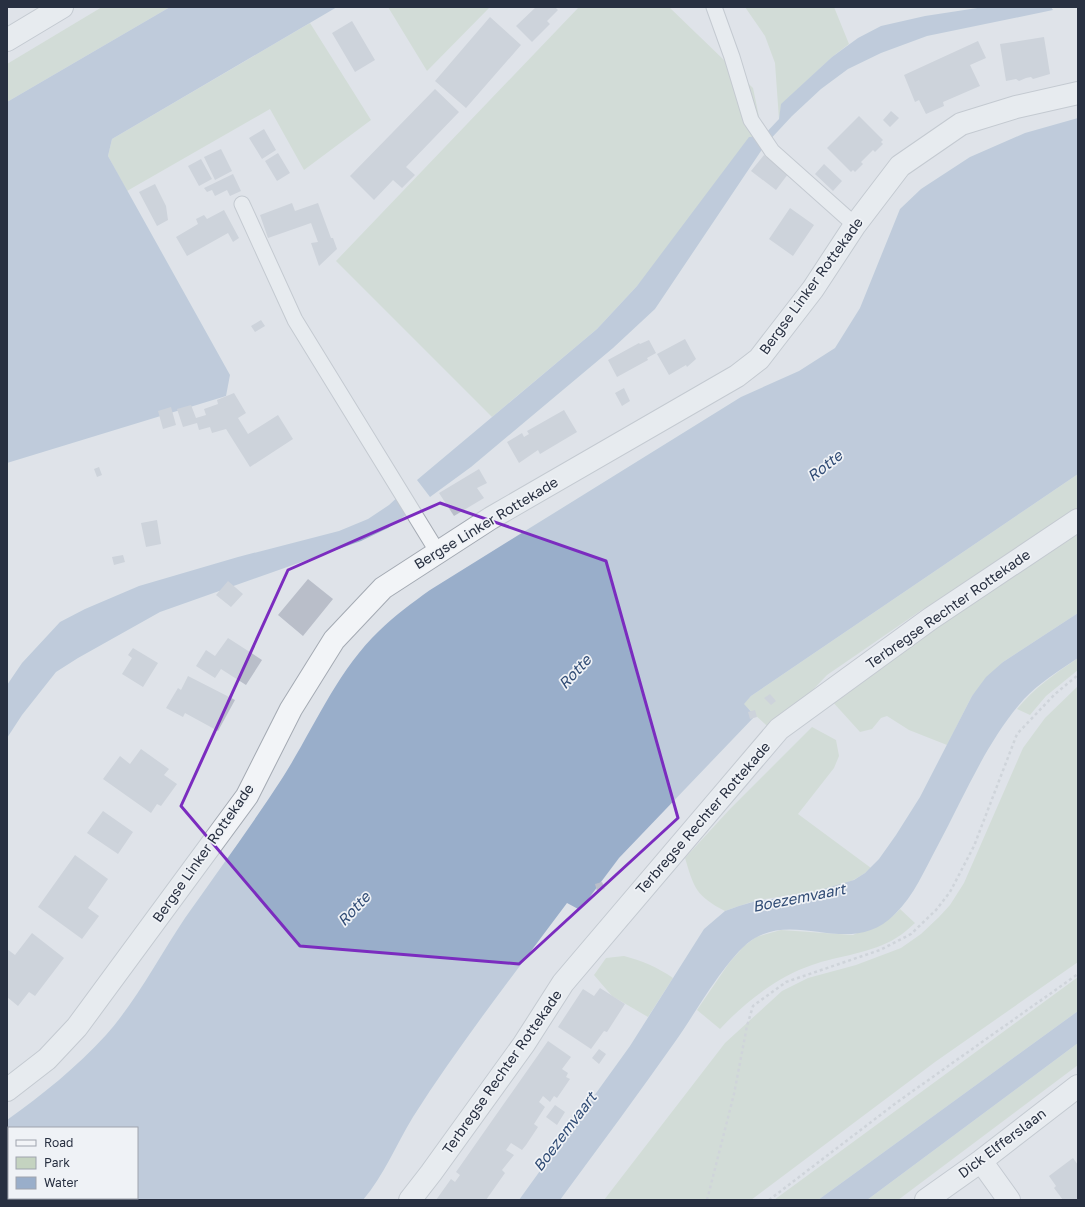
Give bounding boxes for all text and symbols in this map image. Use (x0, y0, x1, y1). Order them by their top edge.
street label: Bergse Linker Rottekade (755, 214, 866, 357)
water label: Rotte (803, 445, 847, 484)
street label: Bergse Linker Rottekade (411, 473, 561, 572)
street label: Terbregse Rechter Rottekade (862, 545, 1033, 672)
water label: Rotte (554, 650, 595, 692)
street label: Terbregse Rechter Rottekade (632, 738, 773, 897)
street label: Bergse Linker Rottekade (148, 780, 257, 925)
water label: Boezemvaart (751, 879, 849, 915)
water label: Rotte (333, 887, 374, 929)
street label: Terbregse Rechter Rottekade (438, 986, 565, 1157)
water label: Boezemvaart (529, 1087, 601, 1174)
street label: Dick Elfferslaan (954, 1104, 1049, 1181)
legend (8, 1127, 138, 1199)
text: Road (44, 1135, 73, 1150)
text: Park (44, 1155, 70, 1170)
text: Water (44, 1175, 78, 1190)

